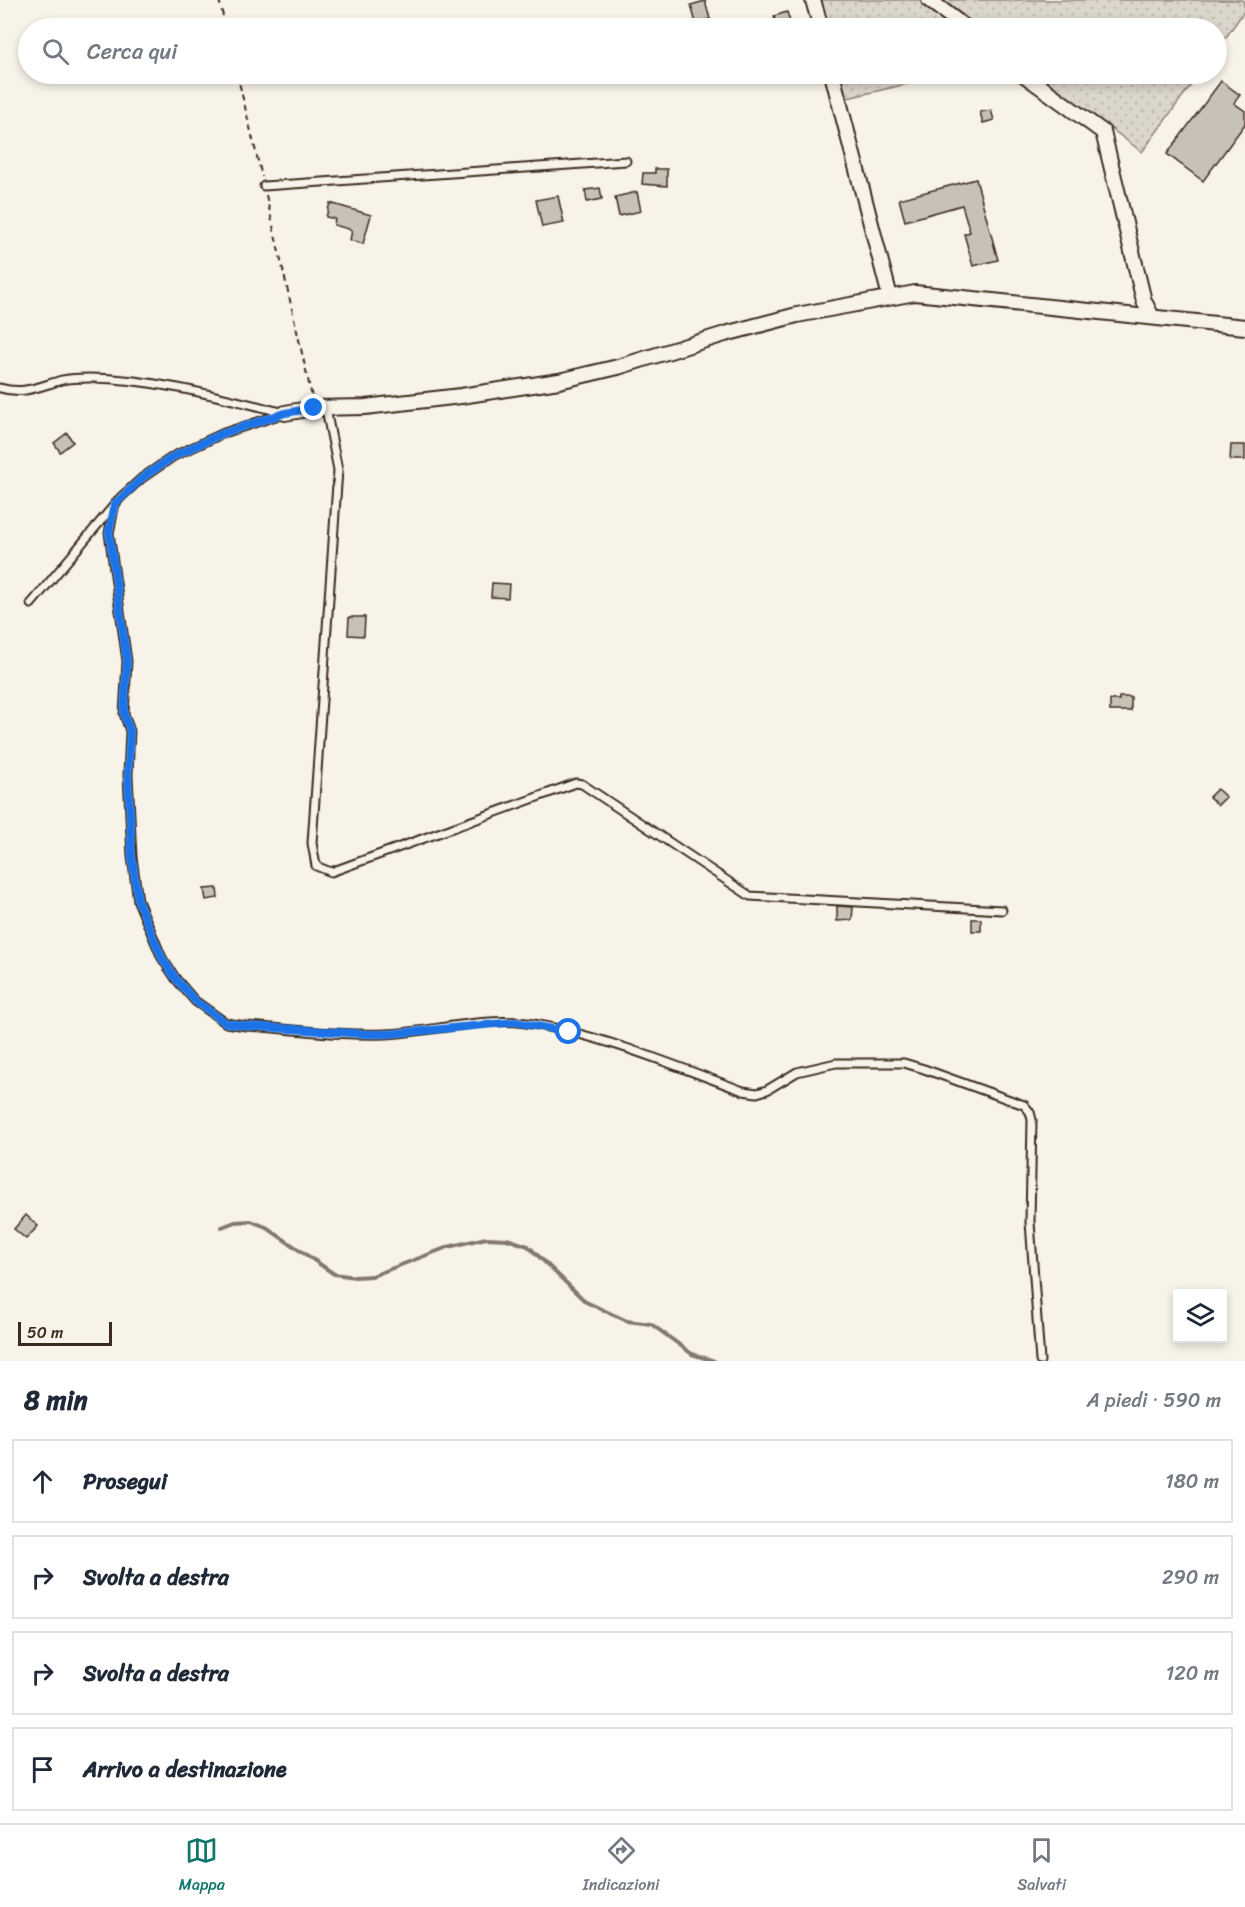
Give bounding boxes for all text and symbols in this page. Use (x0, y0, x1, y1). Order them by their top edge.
search box (18, 18, 1227, 84)
text: Cerca qui (87, 32, 177, 71)
icon: search (39, 35, 72, 68)
route end (300, 394, 326, 420)
route start (555, 1018, 581, 1044)
map controls (1173, 1289, 1227, 1343)
button: layers (1173, 1289, 1227, 1343)
text: 50 m (27, 1318, 63, 1347)
scale bar (18, 1319, 112, 1346)
text: 8 min (24, 1377, 88, 1423)
text: A piedi · 590 m (1087, 1383, 1221, 1418)
text: Prosegui (83, 1462, 167, 1501)
text: 180 m (1165, 1464, 1219, 1499)
icon: ahead (26, 1465, 59, 1498)
text: Svolta a destra (83, 1558, 229, 1597)
text: 290 m (1162, 1560, 1219, 1595)
icon: right (26, 1561, 59, 1594)
text: Svolta a destra (83, 1654, 229, 1693)
text: 120 m (1166, 1656, 1219, 1691)
icon: right (26, 1657, 59, 1690)
text: Arrivo a destinazione (83, 1750, 287, 1789)
icon: arrive (26, 1753, 59, 1786)
tab: Mappa (179, 1834, 225, 1899)
tab: Indicazioni (583, 1834, 660, 1899)
tab: Salvati (1017, 1834, 1066, 1899)

